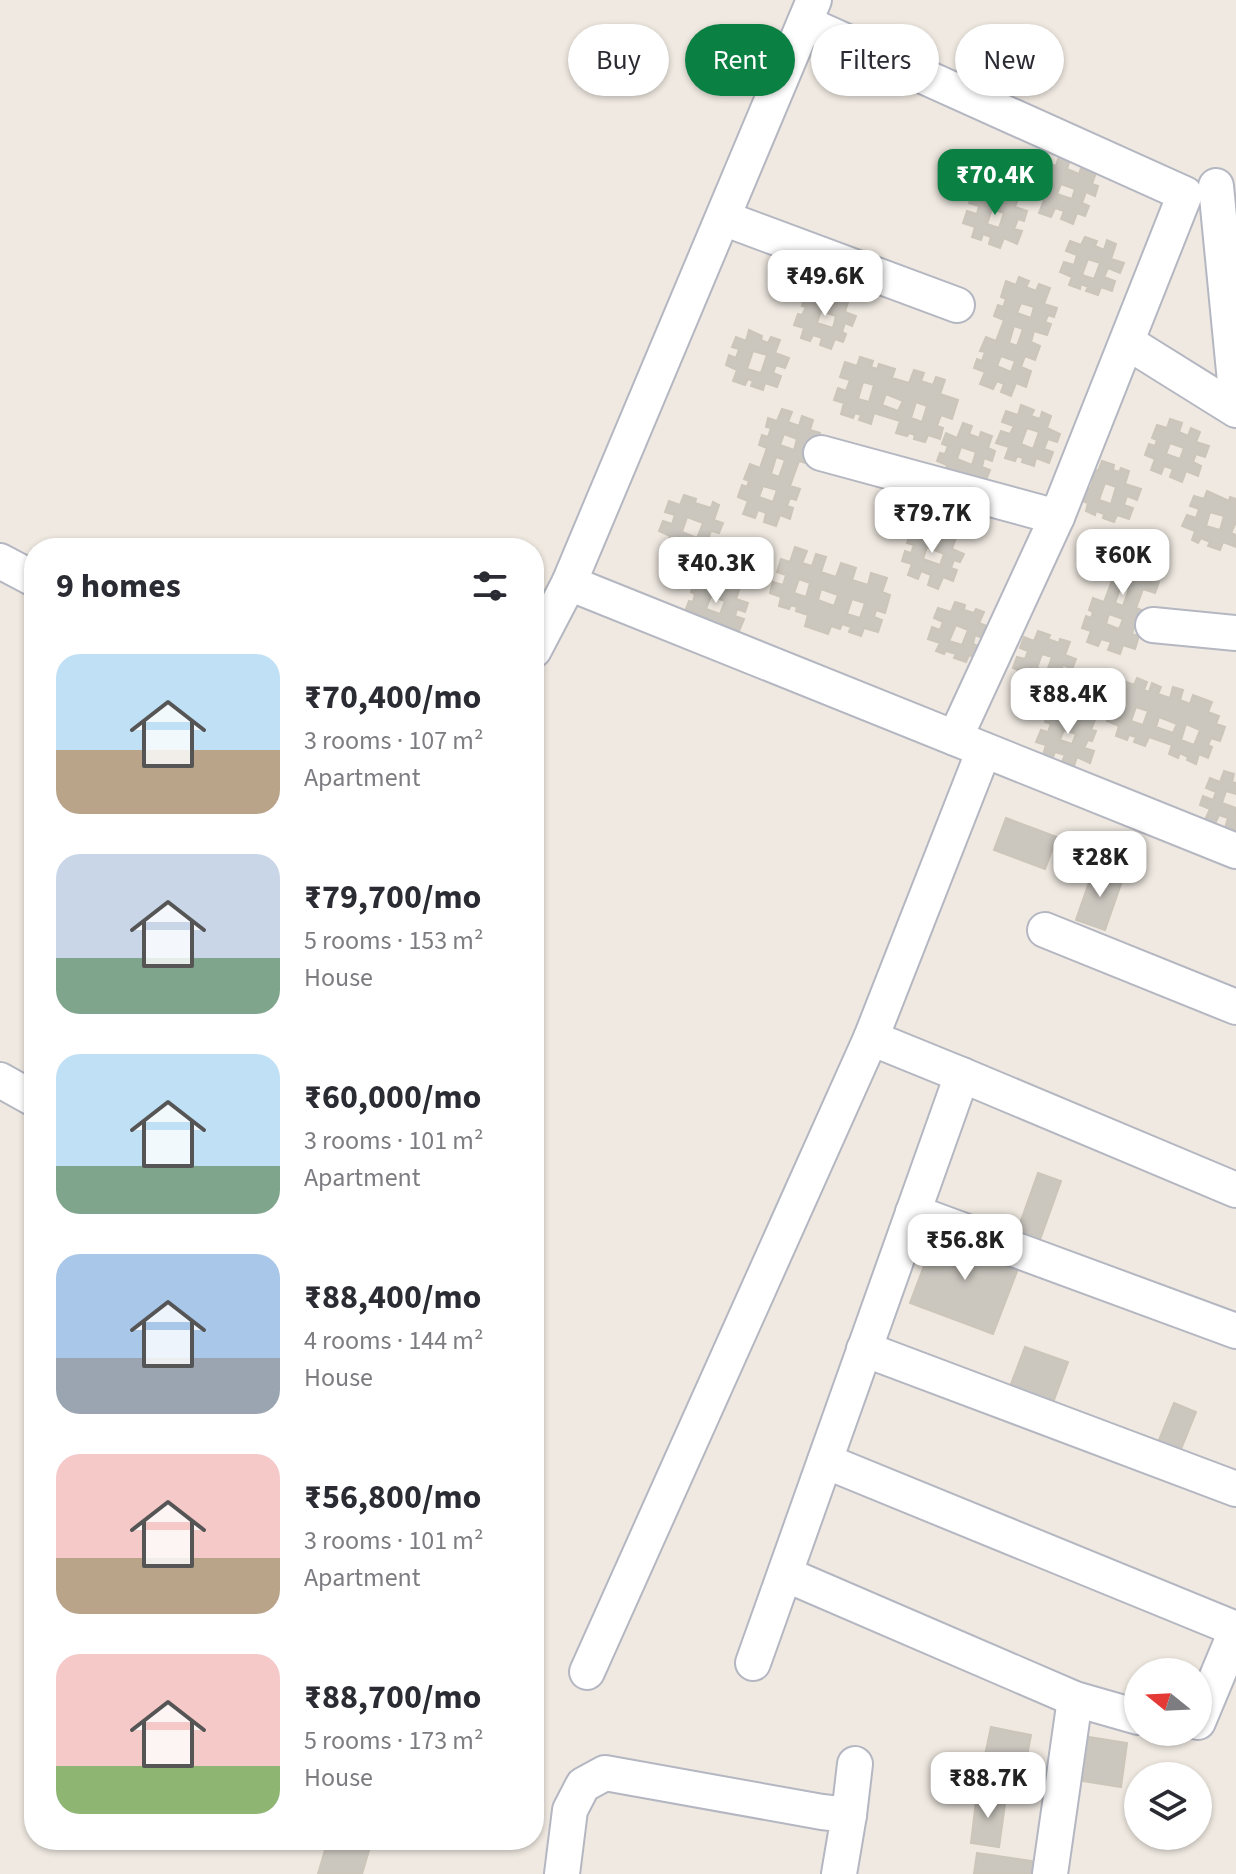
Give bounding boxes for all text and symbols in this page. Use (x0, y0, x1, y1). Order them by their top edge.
chip: Buy (568, 24, 669, 96)
chip: Rent (685, 24, 795, 96)
chip: Filters (811, 24, 939, 96)
chip: New (955, 24, 1064, 96)
pin: ₹70.4K (930, 149, 1060, 217)
text: ₹70.4K (956, 156, 1034, 193)
pin: ₹49.6K (760, 250, 890, 318)
text: ₹49.6K (786, 257, 864, 294)
pin: ₹79.7K (867, 487, 997, 555)
text: ₹79.7K (893, 494, 971, 531)
pin: ₹60K (1076, 529, 1170, 597)
text: ₹60K (1094, 536, 1152, 573)
pin: ₹40.3K (651, 537, 781, 605)
text: ₹40.3K (677, 544, 755, 581)
text: 9 homes (56, 562, 181, 611)
icon: filters (468, 564, 512, 608)
pin: ₹88.4K (1003, 668, 1133, 736)
text: ₹70,400/mo (304, 673, 481, 722)
text: ₹88.4K (1029, 675, 1107, 712)
icon: home (120, 686, 216, 782)
text: 3 rooms · 107 m² (304, 722, 483, 759)
text: Apartment (304, 759, 421, 796)
pin: ₹28K (1053, 831, 1147, 899)
text: ₹28K (1071, 838, 1129, 875)
text: ₹79,700/mo (304, 873, 481, 922)
icon: home (120, 886, 216, 982)
text: 5 rooms · 153 m² (304, 922, 483, 959)
text: House (304, 959, 373, 996)
text: ₹60,000/mo (304, 1073, 481, 1122)
icon: home (120, 1086, 216, 1182)
text: 3 rooms · 101 m² (304, 1122, 483, 1159)
text: Apartment (304, 1159, 421, 1196)
pin: ₹56.8K (900, 1214, 1030, 1282)
text: ₹56.8K (926, 1221, 1004, 1258)
text: ₹88,400/mo (304, 1273, 481, 1322)
icon: home (120, 1286, 216, 1382)
text: 4 rooms · 144 m² (304, 1322, 483, 1359)
text: House (304, 1359, 373, 1396)
text: ₹56,800/mo (304, 1473, 481, 1522)
icon: home (120, 1486, 216, 1582)
text: 3 rooms · 101 m² (304, 1522, 483, 1559)
text: Apartment (304, 1559, 421, 1596)
north arrow (1124, 1658, 1212, 1746)
map controls (1124, 1658, 1212, 1850)
text: ₹88,700/mo (304, 1673, 481, 1722)
icon: home (120, 1686, 216, 1782)
text: 5 rooms · 173 m² (304, 1722, 483, 1759)
pin: ₹88.7K (923, 1752, 1053, 1820)
text: House (304, 1759, 373, 1796)
text: ₹88.7K (949, 1759, 1027, 1796)
button: layers (1124, 1762, 1212, 1850)

